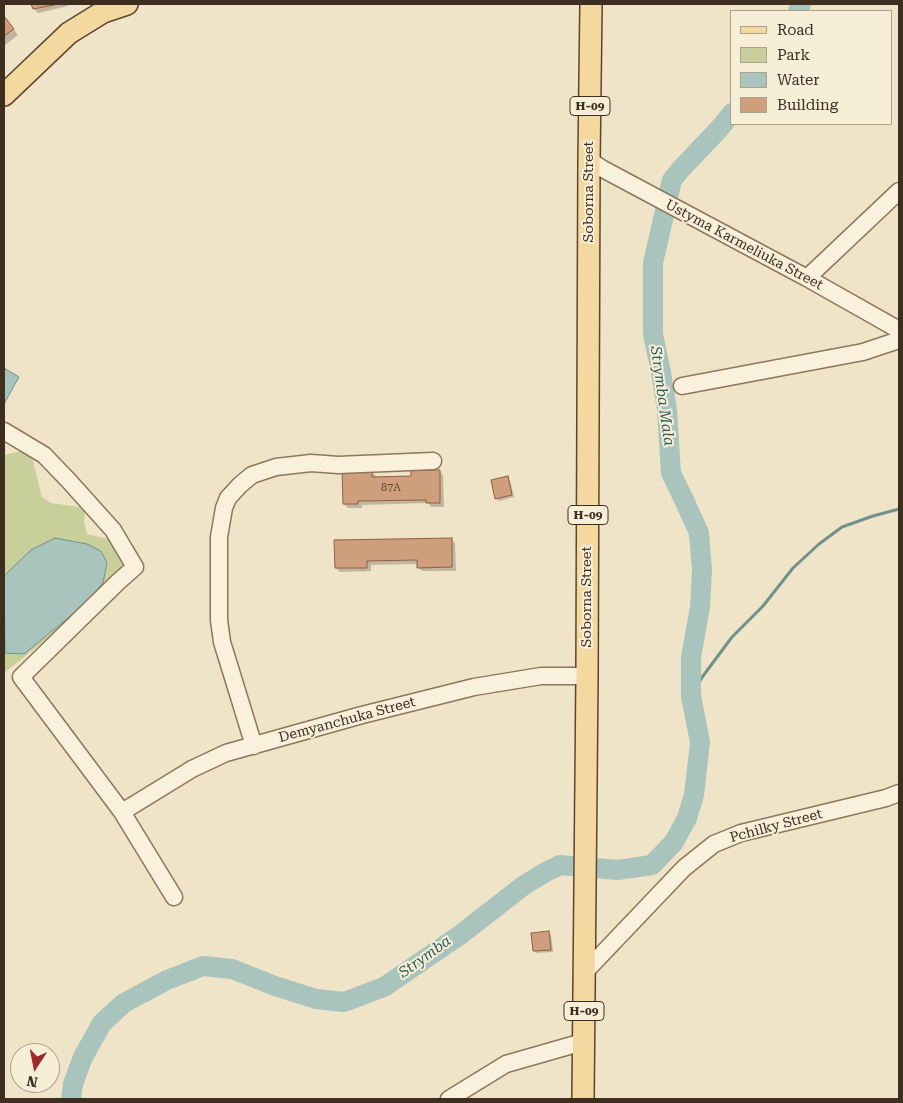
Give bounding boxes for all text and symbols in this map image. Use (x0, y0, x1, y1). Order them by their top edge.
legend (730, 10, 893, 125)
text: Road (777, 21, 814, 39)
text: Park (777, 46, 810, 64)
text: Water (777, 71, 819, 89)
road number: Н-09 (570, 96, 610, 115)
text: Building (777, 96, 838, 114)
street label: Soborna Street (581, 141, 597, 243)
street label: Ustyma Karmeliuka Street (662, 196, 826, 294)
water label: Strymba Mala (646, 345, 678, 447)
house number: 87А (381, 481, 401, 495)
road number: Н-09 (568, 506, 608, 524)
street label: Soborna Street (579, 546, 595, 648)
street label: Demyanchuka Street (277, 694, 417, 746)
street label: Pchilky Street (728, 806, 824, 846)
water label: Strymba (395, 932, 455, 982)
road number: Н-09 (564, 1001, 604, 1020)
north arrow (10, 1043, 60, 1093)
text: N (26, 1073, 39, 1091)

